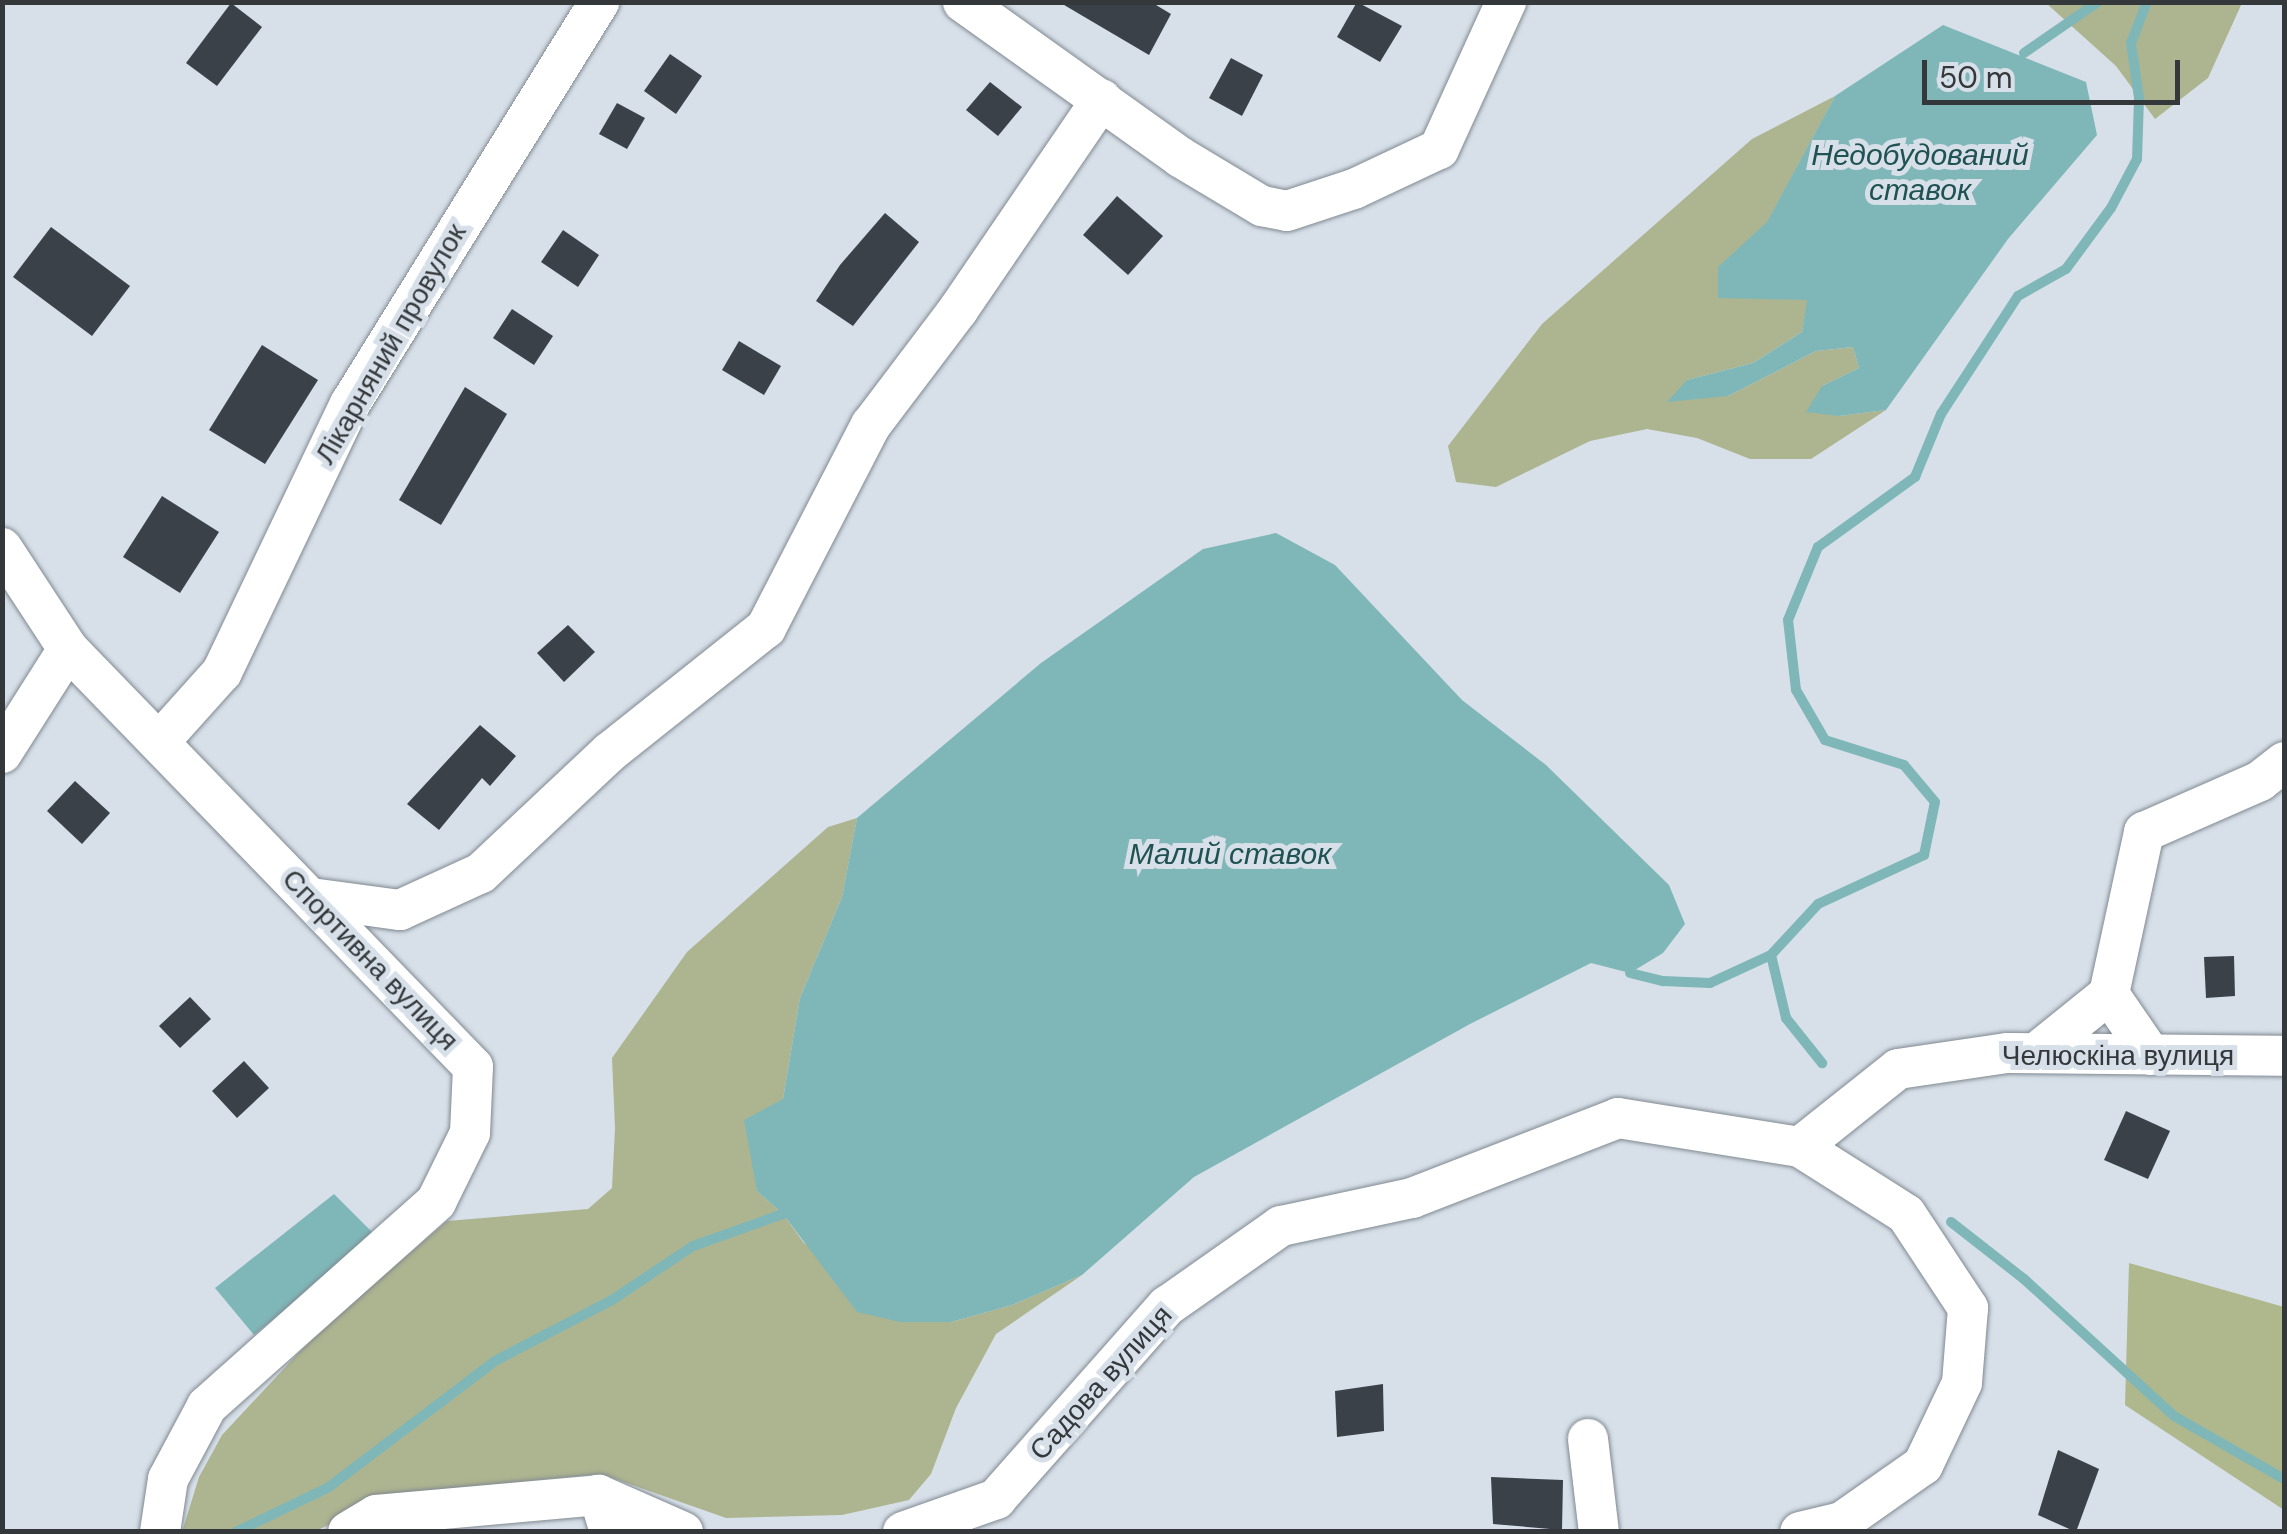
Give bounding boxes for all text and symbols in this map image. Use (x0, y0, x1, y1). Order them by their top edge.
scale bar (1927, 40, 2184, 102)
text: 50 m (1939, 58, 2013, 97)
water label: Недобудований ставок (1811, 137, 2029, 208)
street label: Лікарняний провулок (308, 218, 474, 470)
water label: Малий ставок (1129, 836, 1331, 872)
street label: Спортивна вулиця (275, 863, 465, 1057)
street label: Челюскіна вулиця (2002, 1039, 2234, 1073)
street label: Садова вулиця (1023, 1299, 1179, 1467)

